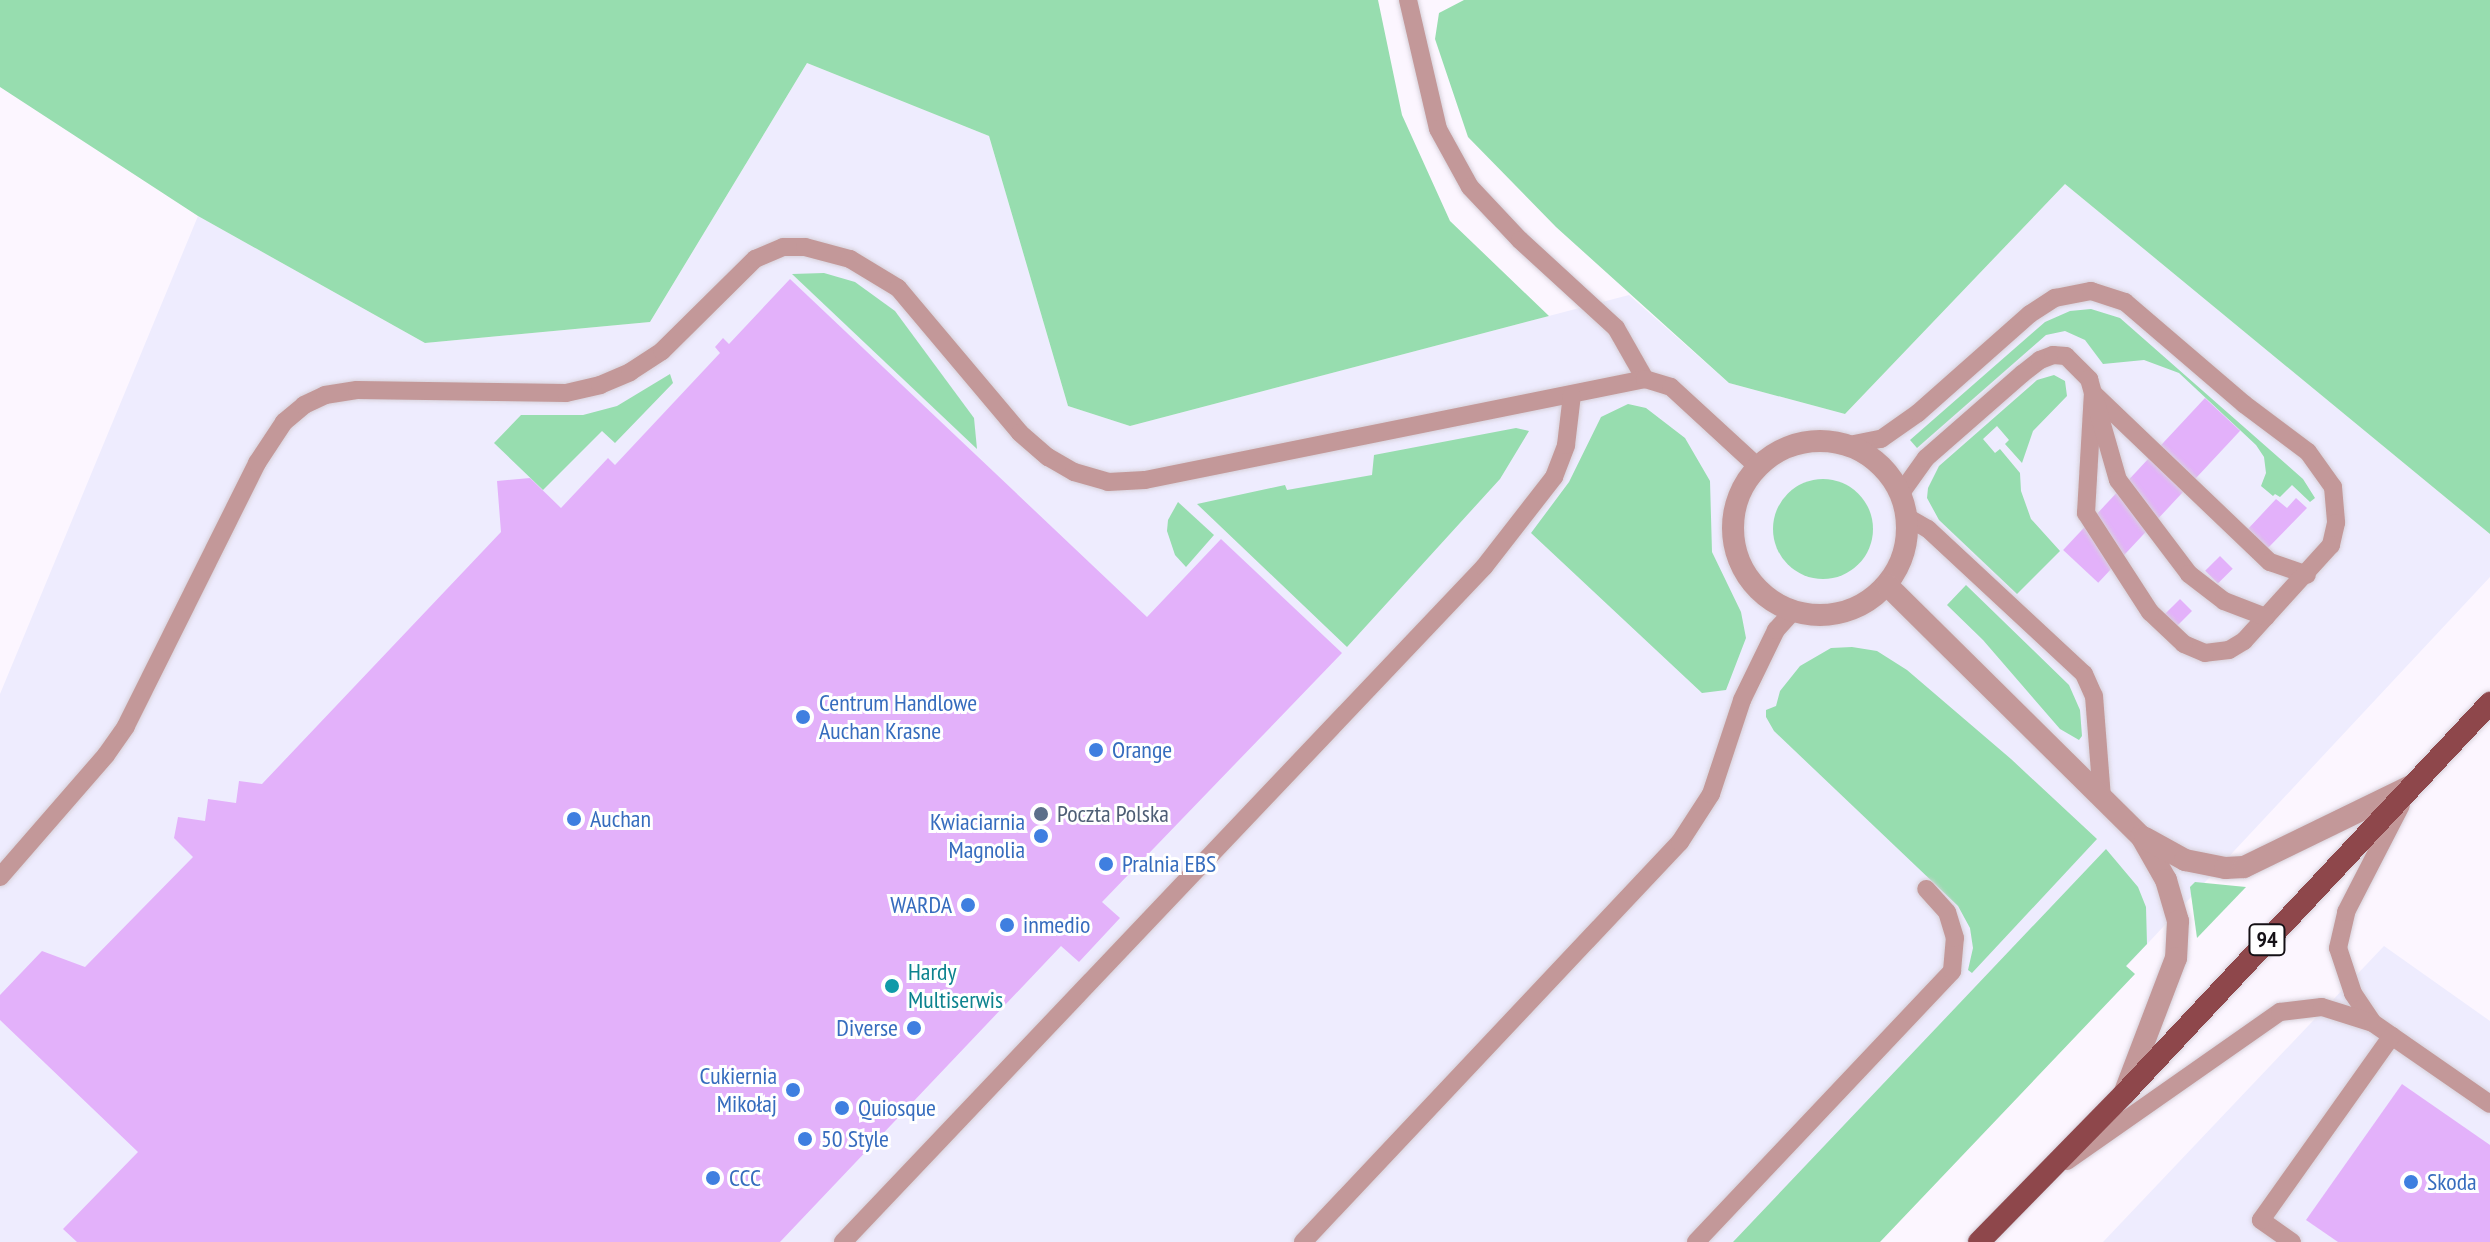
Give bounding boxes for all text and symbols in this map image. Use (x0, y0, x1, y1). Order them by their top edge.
place label: Centrum Handlowe Auchan Krasne (819, 689, 977, 745)
marker: Centrum Handlowe Auchan Krasne (794, 708, 812, 726)
place label: Orange (1112, 736, 1172, 764)
marker: Orange (1087, 741, 1105, 759)
place label: Poczta Polska (1057, 800, 1169, 828)
place label: Auchan (590, 805, 651, 833)
marker: Poczta Polska (1032, 805, 1050, 823)
place label: Kwiaciarnia Magnolia (930, 808, 1025, 864)
marker: Auchan (565, 810, 583, 828)
marker: Kwiaciarnia Magnolia (1032, 827, 1050, 845)
place label: Pralnia EBS (1122, 850, 1216, 878)
marker: Pralnia EBS (1097, 855, 1115, 873)
place label: WARDA (890, 891, 952, 919)
marker: WARDA (959, 896, 977, 914)
place label: inmedio (1023, 911, 1090, 939)
marker: inmedio (998, 916, 1016, 934)
road number: 94 (2247, 922, 2287, 958)
place label: Hardy Multiserwis (908, 958, 1003, 1014)
marker: Hardy Multiserwis (883, 977, 901, 995)
place label: Diverse (836, 1014, 898, 1042)
marker: Diverse (905, 1019, 923, 1037)
place label: Cukiernia Mikołaj (700, 1062, 777, 1118)
marker: Cukiernia Mikołaj (784, 1081, 802, 1099)
place label: Quiosque (858, 1094, 936, 1122)
marker: Quiosque (833, 1099, 851, 1117)
place label: 50 Style (821, 1125, 889, 1153)
marker: 50 Style (796, 1130, 814, 1148)
place label: CCC (729, 1164, 761, 1192)
place label: Skoda (2427, 1168, 2477, 1196)
marker: CCC (704, 1169, 722, 1187)
marker: Skoda (2402, 1173, 2420, 1191)

